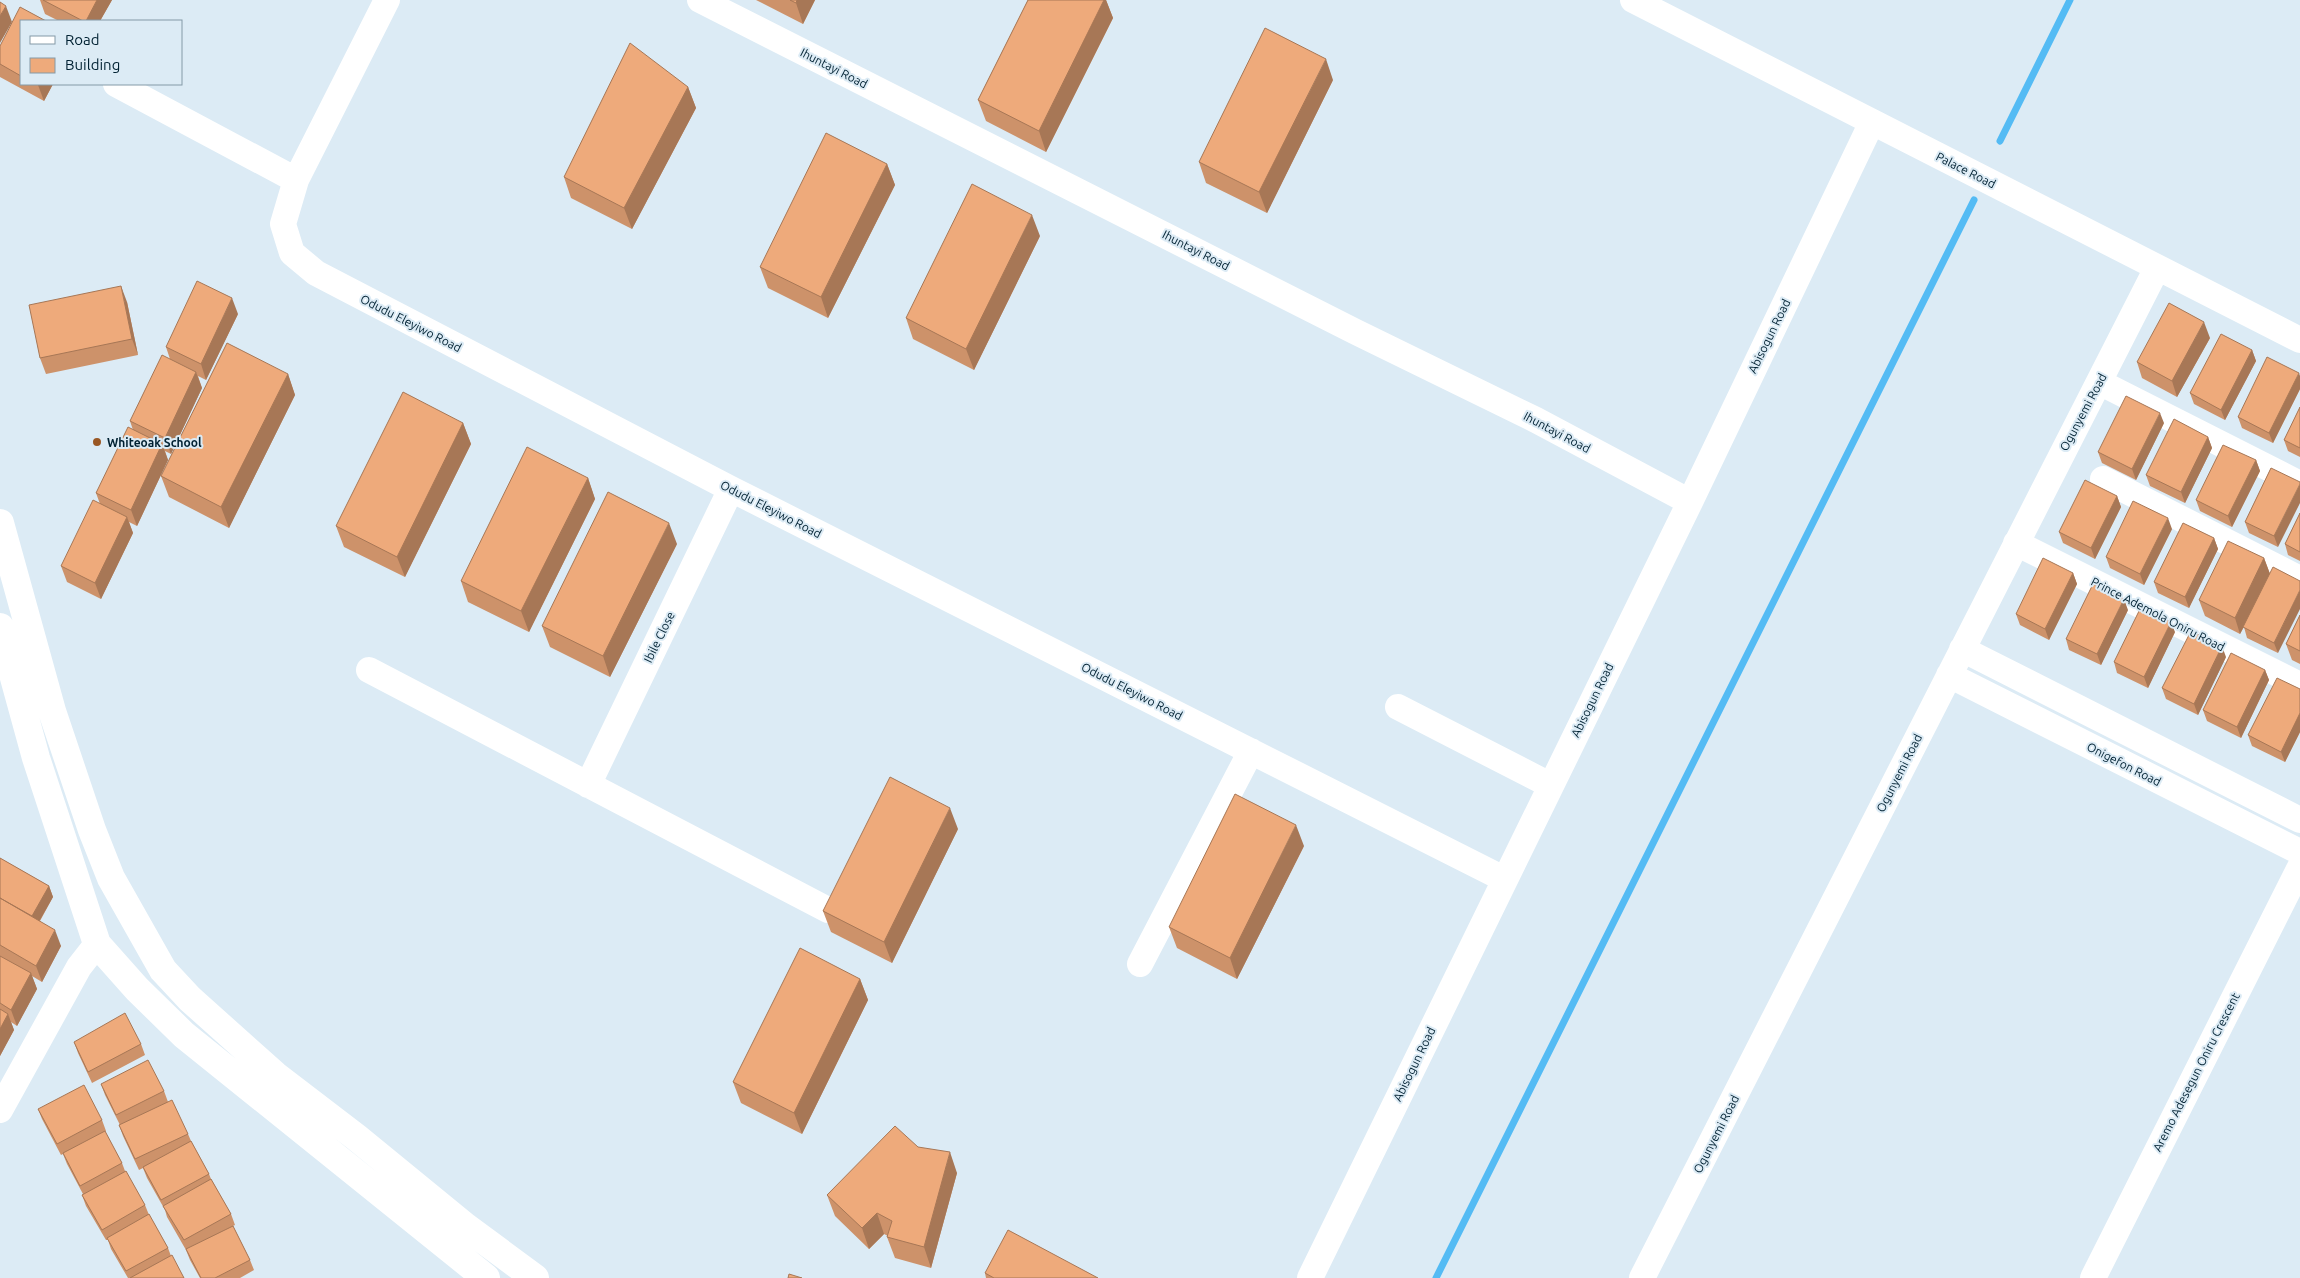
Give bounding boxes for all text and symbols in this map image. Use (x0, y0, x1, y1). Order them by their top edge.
legend (20, 20, 182, 85)
text: Road (65, 31, 100, 48)
street label: Ihuntayi Road (798, 46, 870, 90)
text: Building (65, 56, 120, 73)
street label: Palace Road (1934, 149, 1998, 191)
street label: Ihuntayi Road (1160, 228, 1232, 272)
street label: Odudu Eleyiwo Road (358, 292, 464, 354)
street label: Abisogun Road (1745, 297, 1793, 375)
street label: Ogunyemi Road (2057, 371, 2109, 453)
street label: Ihuntayi Road (1521, 409, 1593, 455)
marker: Whiteoak School (91, 436, 103, 448)
place label: Whiteoak School (107, 436, 202, 449)
street label: Odudu Eleyiwo Road (718, 478, 824, 540)
street label: Prince Ademola Oniru Road (2089, 575, 2227, 653)
street label: Ibile Close (641, 609, 677, 665)
street label: Odudu Eleyiwo Road (1079, 660, 1185, 722)
street label: Abisogun Road (1568, 661, 1616, 739)
street label: Ogunyemi Road (1874, 732, 1924, 814)
street label: Onigefon Road (2085, 740, 2163, 788)
street label: Aremo Adesegun Oniru Crescent (2150, 990, 2242, 1154)
street label: Abisogun Road (1390, 1025, 1438, 1103)
street label: Ogunyemi Road (1691, 1093, 1741, 1175)

